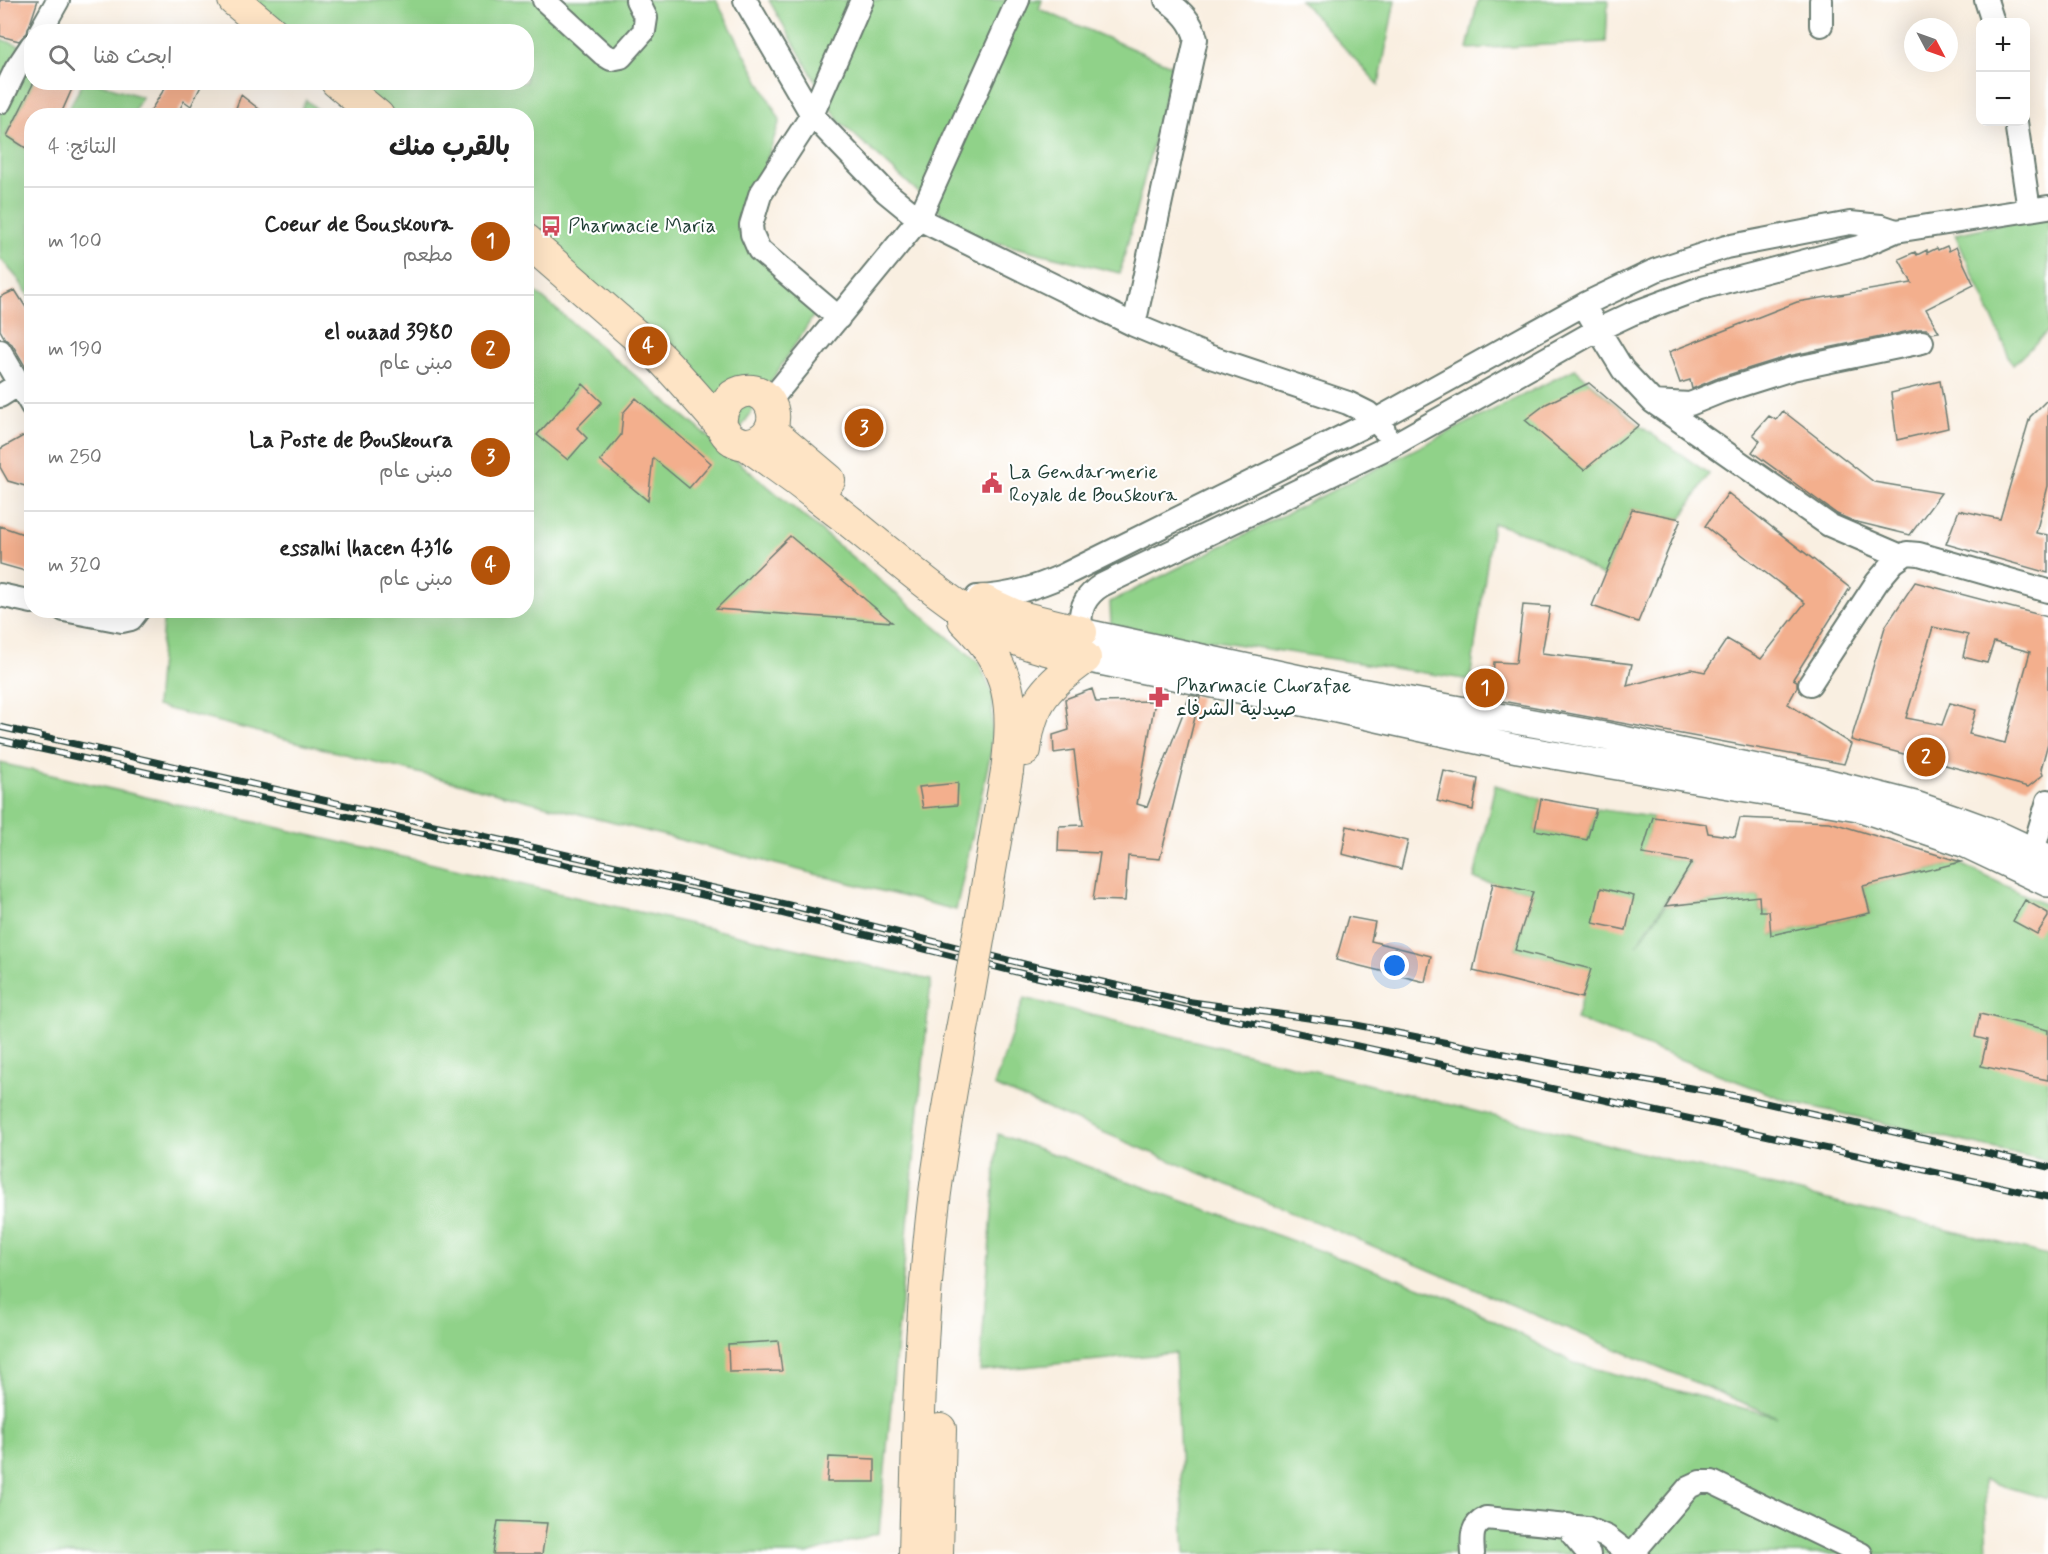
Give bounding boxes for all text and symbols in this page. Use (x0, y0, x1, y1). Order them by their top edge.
north arrow (1904, 18, 1958, 72)
map controls (1976, 18, 2030, 126)
button: + (1976, 18, 2030, 72)
search box (24, 24, 534, 90)
icon: search (45, 41, 78, 74)
text: ابحث هنا (93, 43, 173, 71)
button: − (1976, 72, 2030, 126)
text: بالقرب منك (389, 131, 510, 165)
text: النتائج: 4 (48, 134, 117, 161)
text: Coeur de Bouskoura (264, 211, 453, 239)
place label: Pharmacie Maria (568, 213, 716, 240)
bus stop icon: Pharmacie Maria (539, 214, 563, 238)
text: 100 m (48, 228, 102, 255)
text: 1 (486, 228, 495, 255)
text: مطعم (402, 242, 453, 269)
text: el ouaad 3980 (324, 319, 453, 347)
pin: 4 (628, 324, 668, 368)
text: 190 m (48, 336, 102, 363)
text: 2 (486, 336, 495, 363)
text: مبنى عام (379, 350, 453, 377)
pin: 3 (844, 406, 884, 450)
text: La Poste de Bouskoura (249, 427, 453, 455)
text: 250 m (48, 444, 102, 471)
text: 3 (486, 444, 495, 471)
text: مبنى عام (379, 458, 453, 485)
place label: La Gendarmerie Royale de Bouskoura (1009, 459, 1178, 509)
public building icon: La Gendarmerie Royale de Bouskoura (980, 471, 1004, 495)
text: essalhi lhacen 4316 (279, 535, 453, 563)
text: 320 m (48, 552, 101, 579)
text: 4 (485, 552, 496, 579)
text: مبنى عام (379, 566, 453, 593)
pin: 1 (1466, 666, 1504, 710)
place label: Pharmacie Chorafae صيدلية الشرفاء (1176, 673, 1351, 723)
pharmacy icon: Pharmacie Chorafae صيدلية الشرفاء (1147, 685, 1171, 709)
pin: 2 (1906, 734, 1946, 780)
your location (1380, 951, 1409, 980)

